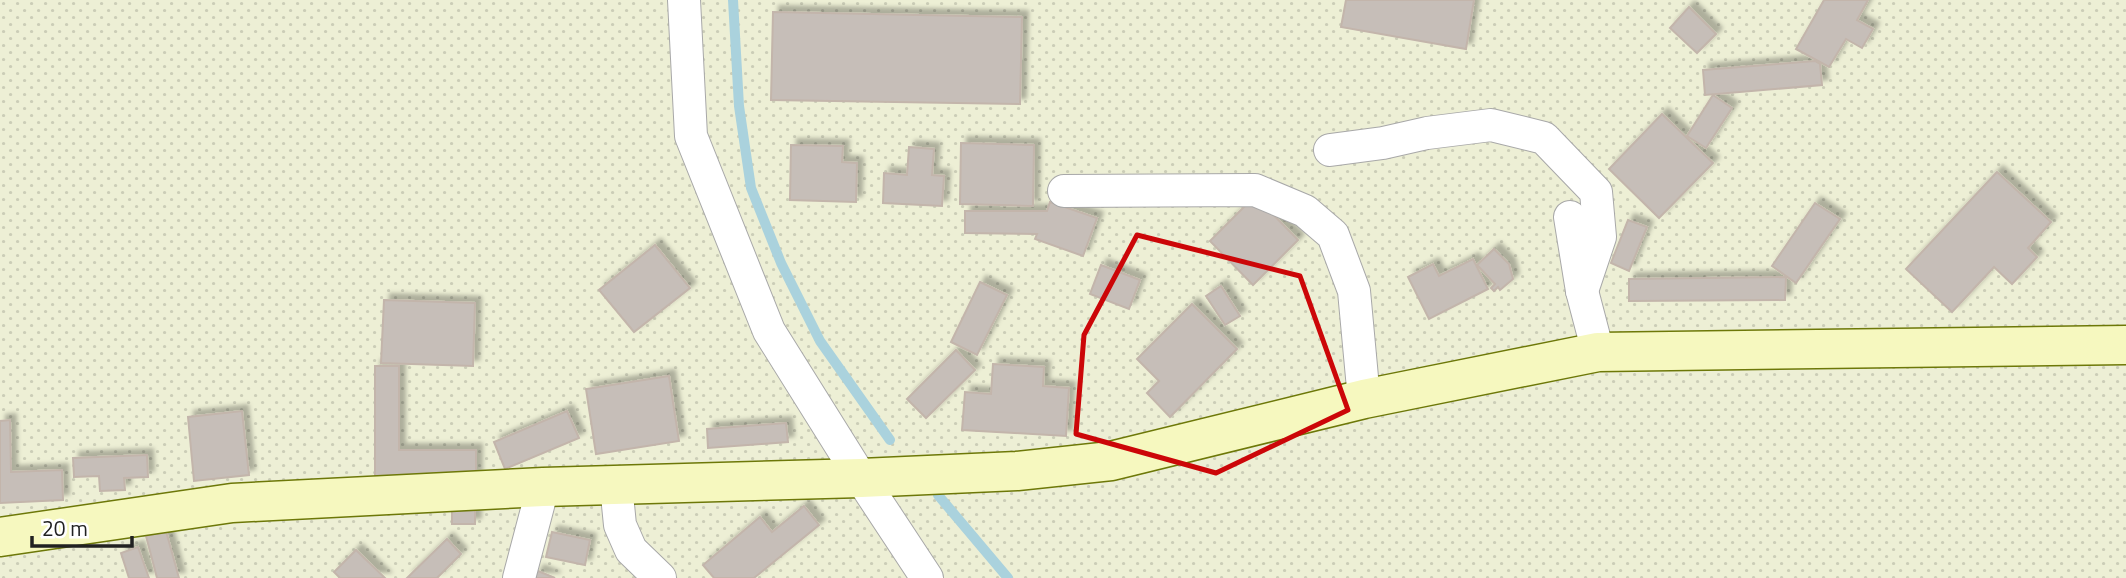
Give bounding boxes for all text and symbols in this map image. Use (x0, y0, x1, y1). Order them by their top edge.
scale bar (32, 504, 131, 548)
text: 20 m (42, 512, 88, 544)

